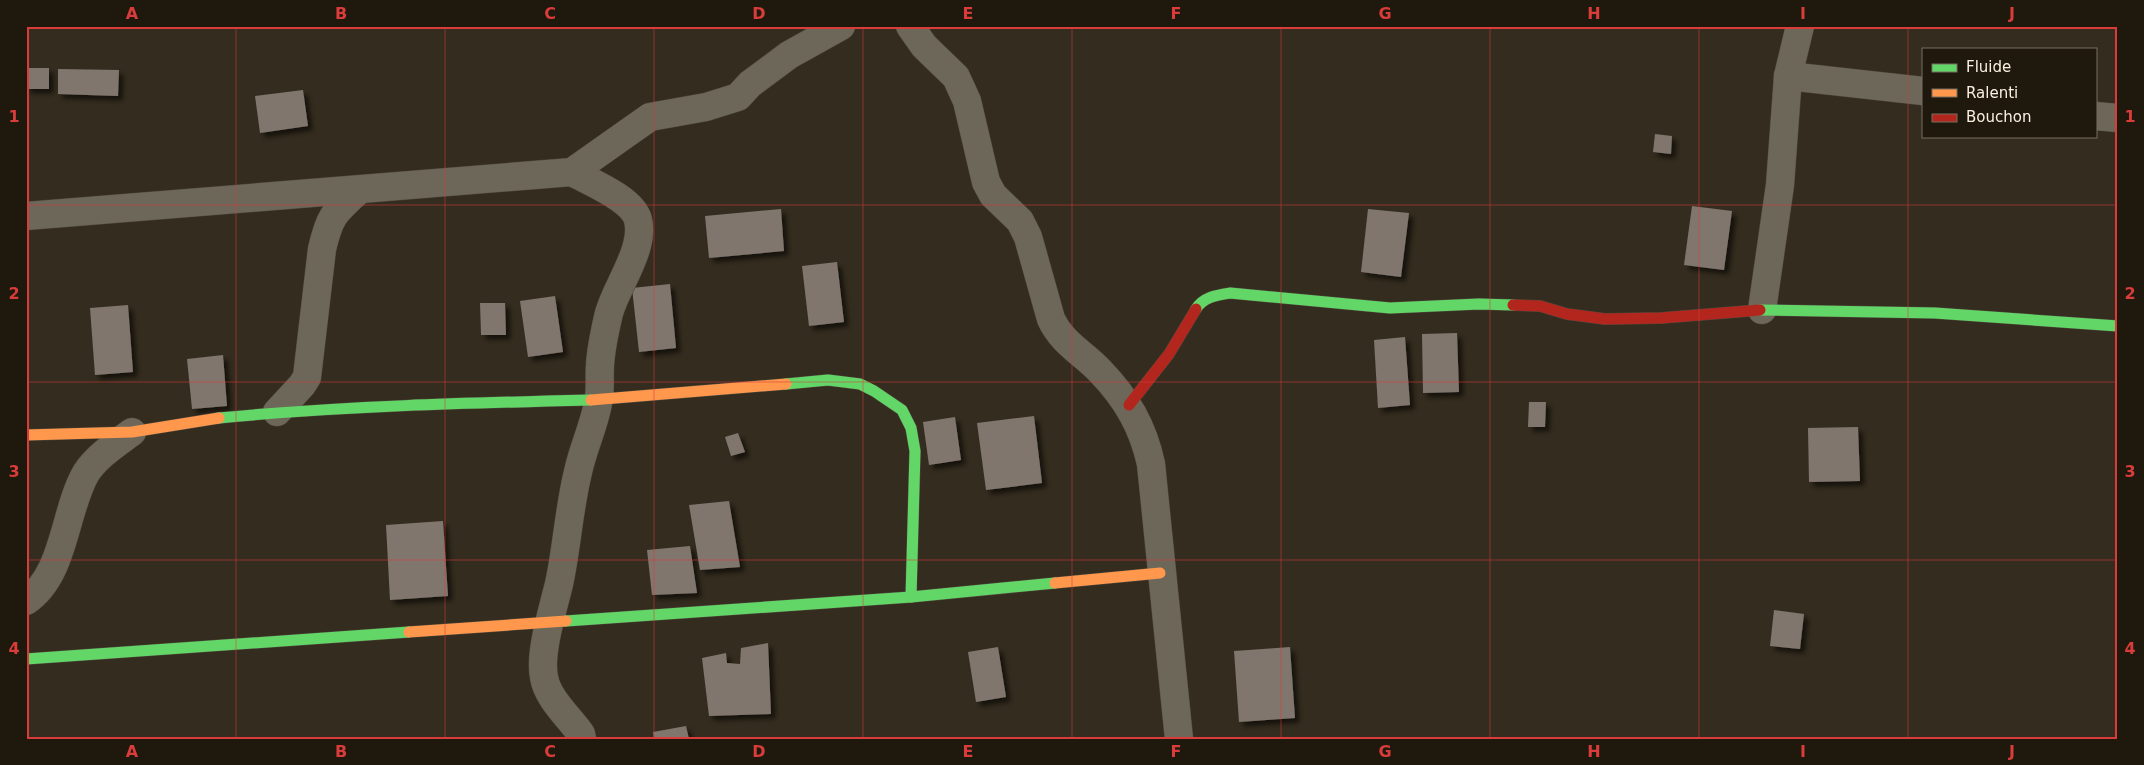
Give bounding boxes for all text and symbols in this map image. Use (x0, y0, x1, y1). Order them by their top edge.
text: A (126, 4, 139, 23)
text: B (335, 4, 347, 23)
text: C (544, 4, 556, 23)
text: D (752, 4, 766, 23)
text: E (963, 4, 973, 23)
text: F (1171, 4, 1181, 23)
text: G (1378, 4, 1392, 23)
text: H (1587, 4, 1601, 23)
text: I (1800, 4, 1806, 23)
text: J (2008, 4, 2015, 23)
legend (1922, 48, 2096, 138)
text: Fluide (1966, 58, 2011, 76)
text: Ralenti (1966, 84, 2018, 102)
text: 1 (8, 107, 20, 126)
text: 1 (2124, 107, 2136, 126)
text: Bouchon (1966, 108, 2031, 126)
text: 2 (8, 284, 20, 303)
text: 2 (2124, 284, 2136, 303)
text: 3 (8, 462, 20, 481)
text: 3 (2124, 462, 2136, 481)
text: 4 (8, 639, 20, 658)
text: 4 (2124, 639, 2136, 658)
text: A (126, 742, 139, 761)
text: B (335, 742, 347, 761)
text: C (544, 742, 556, 761)
text: D (752, 742, 766, 761)
text: E (963, 742, 973, 761)
text: F (1171, 742, 1181, 761)
text: G (1378, 742, 1392, 761)
text: H (1587, 742, 1601, 761)
text: I (1800, 742, 1806, 761)
text: J (2008, 742, 2015, 761)

